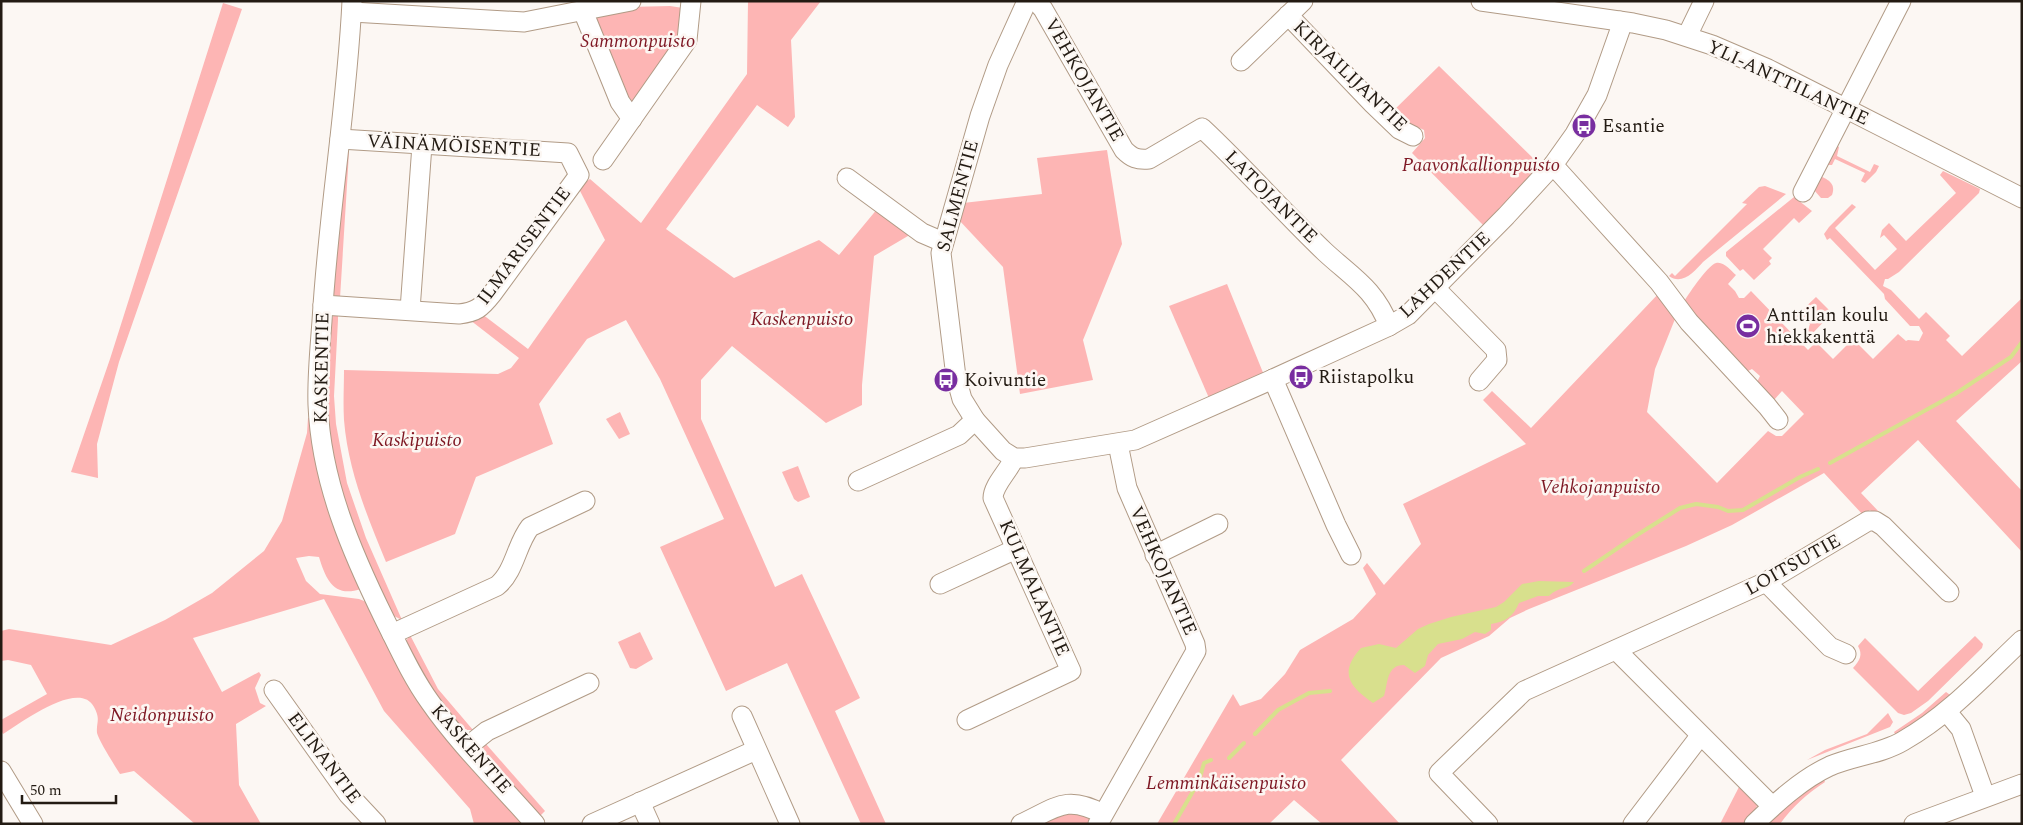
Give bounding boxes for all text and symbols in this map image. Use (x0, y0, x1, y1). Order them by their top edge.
street label: VEHKOJANTIE (1037, 13, 1131, 147)
street label: KIRJAILIJANTIE (1286, 14, 1414, 138)
park label: Sammonpuisto (581, 27, 695, 56)
street label: YLI-ANTTILANTIE (1702, 33, 1874, 133)
place label: Esantie (1602, 112, 1665, 141)
bus stop icon: Esantie (1571, 113, 1597, 139)
street label: VÄINÄMÖISENTIE (366, 127, 542, 165)
street label: SALMENTIE (929, 137, 987, 255)
street label: LATOJANTIE (1218, 144, 1324, 250)
park label: Paavonkallionpuisto (1402, 151, 1560, 180)
street label: ILMARISENTIE (470, 181, 578, 311)
street label: LAHDENTIE (1393, 225, 1497, 325)
place label: Anttilan koulu hiekkakenttä (1766, 301, 1889, 352)
park label: Kaskenpuisto (751, 305, 853, 334)
street label: KASKENTIE (307, 312, 337, 424)
sports icon: Anttilan koulu hiekkakenttä (1735, 313, 1761, 339)
place label: Riistapolku (1318, 363, 1415, 392)
bus stop icon: Riistapolku (1288, 364, 1314, 390)
place label: Koivuntie (964, 366, 1046, 395)
bus stop icon: Koivuntie (933, 367, 959, 393)
park label: Kaskipuisto (372, 426, 462, 455)
park label: Vehkojanpuisto (1540, 473, 1660, 502)
street label: VEHKOJANTIE (1122, 502, 1204, 640)
street label: KULMALANTIE (991, 515, 1077, 661)
street label: LOITSUTIE (1740, 527, 1846, 603)
street label: KASKENTIE (424, 698, 518, 800)
park label: Neidonpuisto (110, 701, 214, 730)
street label: ELINANTIE (280, 706, 368, 810)
park label: Lemminkäisenpuisto (1146, 769, 1306, 798)
scale bar (22, 772, 116, 804)
text: 50 m (30, 779, 62, 802)

